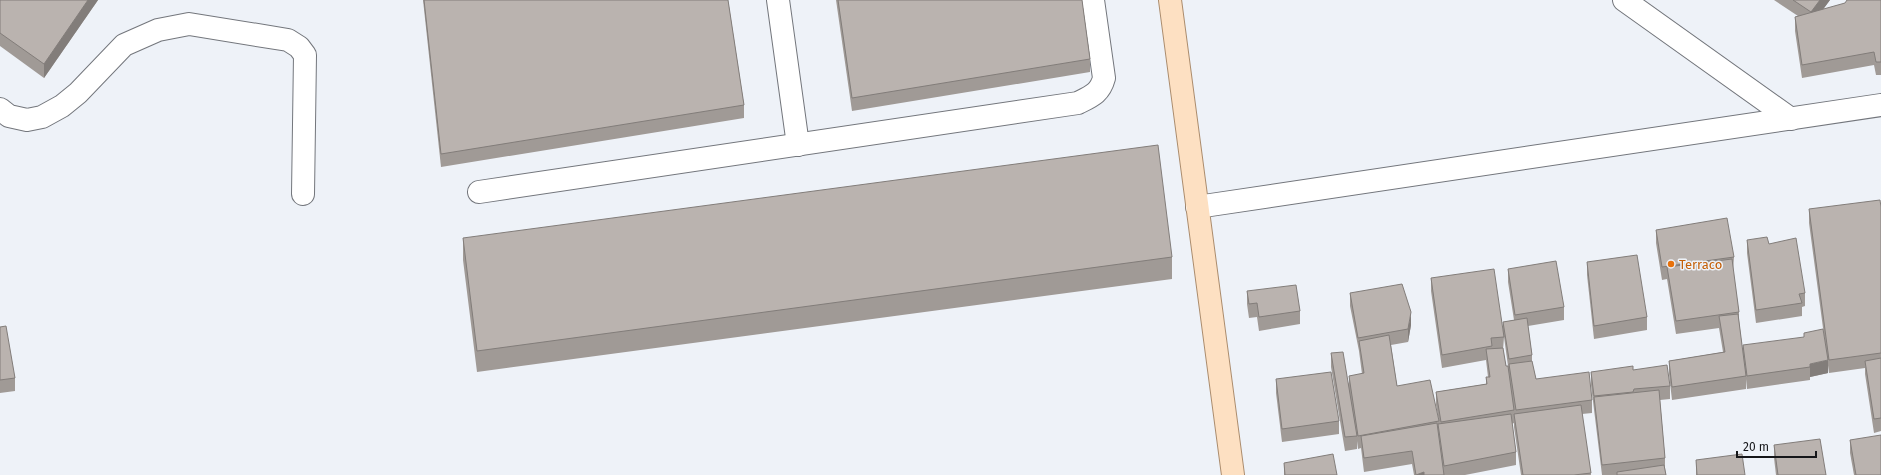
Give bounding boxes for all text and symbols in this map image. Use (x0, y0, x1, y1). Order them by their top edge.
place label: Terraco (1679, 257, 1722, 272)
marker: Terraco (1666, 259, 1676, 269)
scale bar (1737, 433, 1816, 459)
text: 20 m (1743, 440, 1769, 454)

